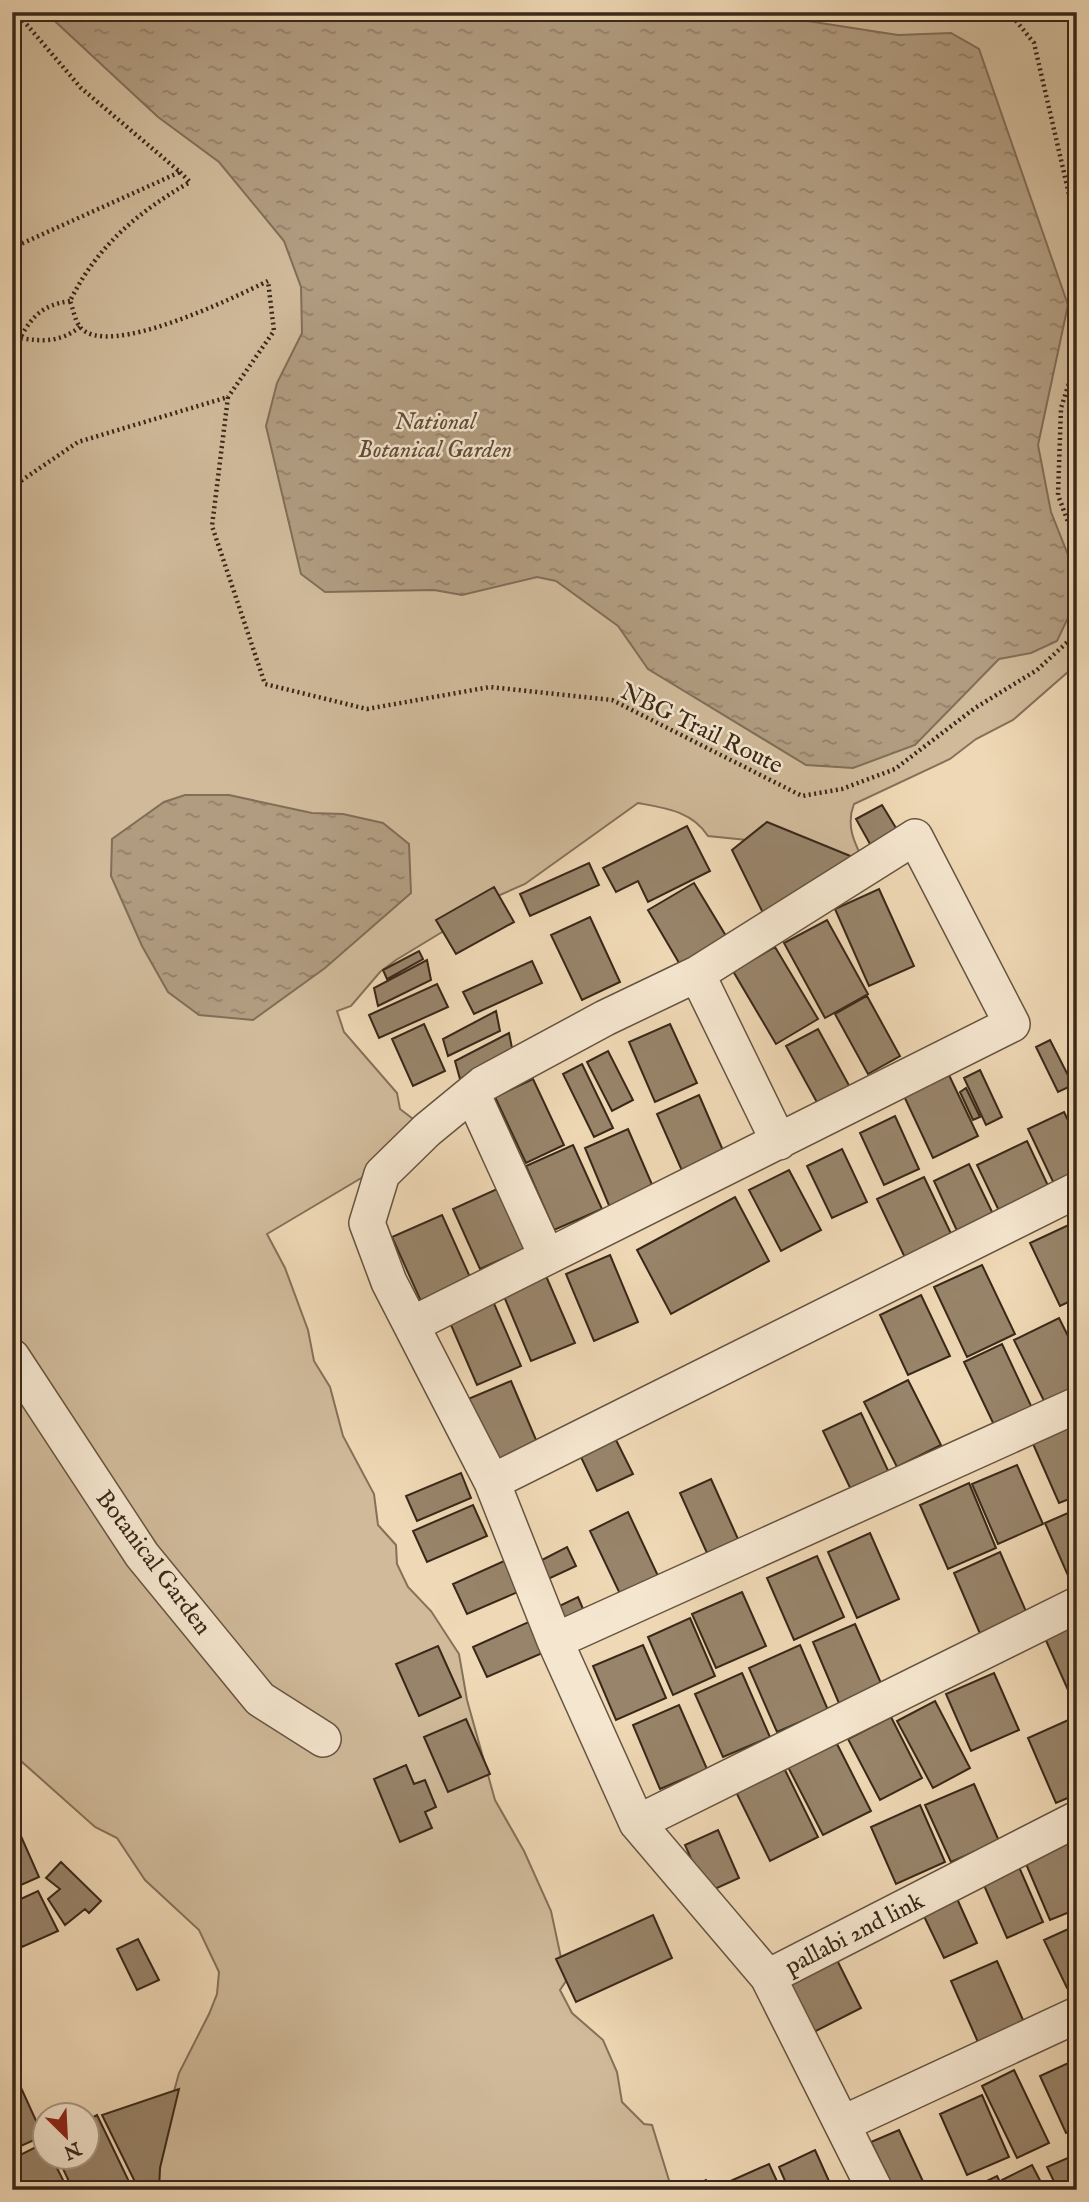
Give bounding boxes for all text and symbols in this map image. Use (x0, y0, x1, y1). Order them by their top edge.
park label: National Botanical Garden (358, 407, 512, 466)
street label: NBG Trail Route (615, 677, 788, 782)
street label: Botanical Garden (88, 1484, 218, 1642)
street label: pallabi 2nd link (780, 1886, 930, 1983)
north arrow (32, 2100, 102, 2170)
text: N (59, 2135, 85, 2164)

